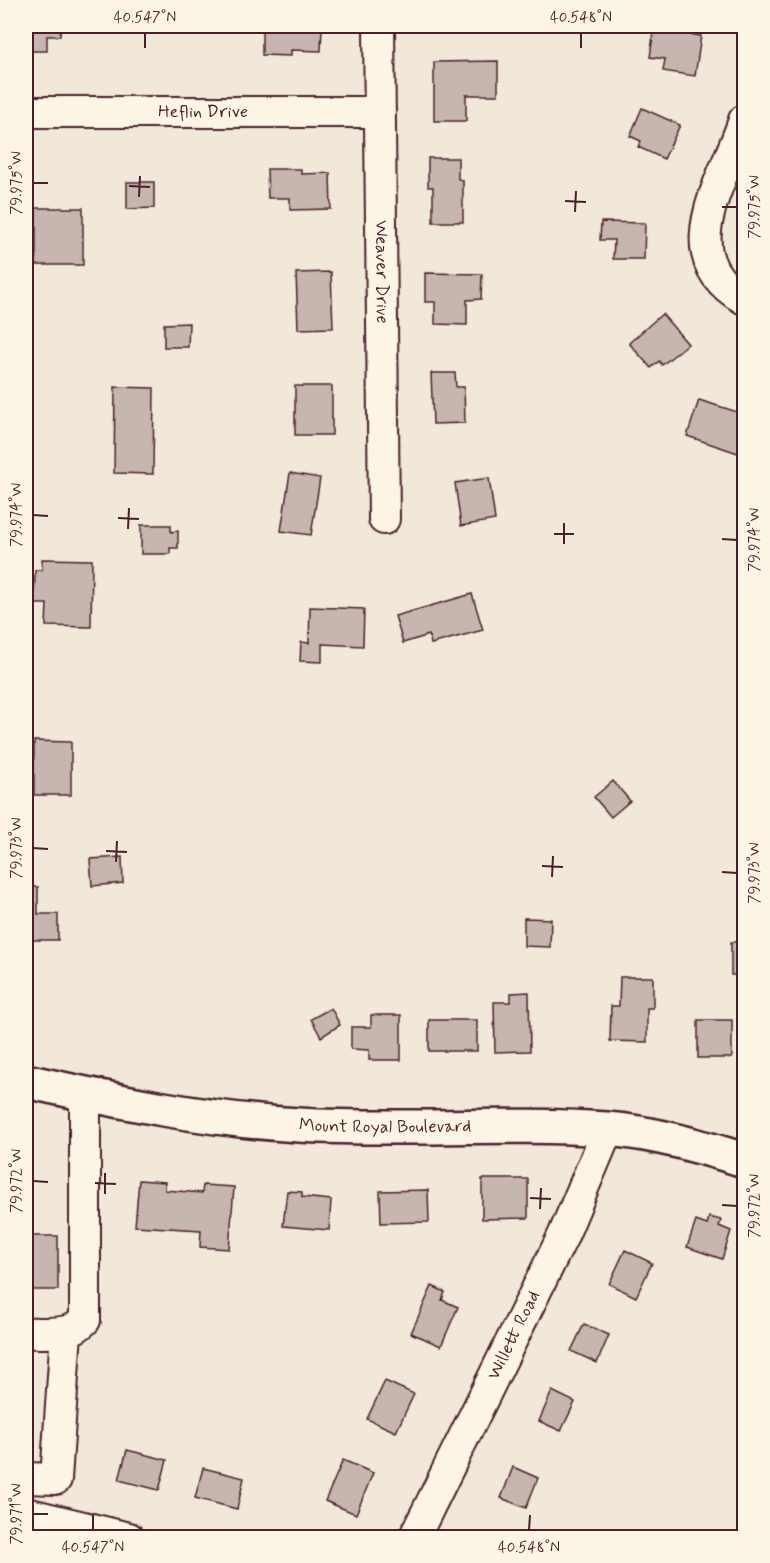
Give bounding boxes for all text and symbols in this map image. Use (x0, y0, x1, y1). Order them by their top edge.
text: 40.547°N (114, 8, 176, 28)
text: 40.548°N (550, 8, 612, 28)
street label: Heflin Drive (158, 100, 248, 124)
text: 79.975°W (7, 151, 27, 215)
text: 79.975°W (745, 175, 765, 239)
street label: Weaver Drive (369, 220, 394, 324)
text: 79.974°W (7, 483, 27, 547)
text: 79.974°W (745, 508, 765, 572)
text: 79.973°W (7, 817, 27, 879)
text: 79.973°W (745, 842, 765, 904)
street label: Mount Royal Boulevard (298, 1113, 471, 1139)
text: 79.972°W (7, 1149, 27, 1213)
text: 79.972°W (745, 1174, 765, 1238)
street label: Willett Road (482, 1287, 546, 1384)
text: 79.971°W (7, 1484, 27, 1545)
text: 40.547°N (62, 1538, 124, 1558)
text: 40.548°N (498, 1538, 560, 1558)

